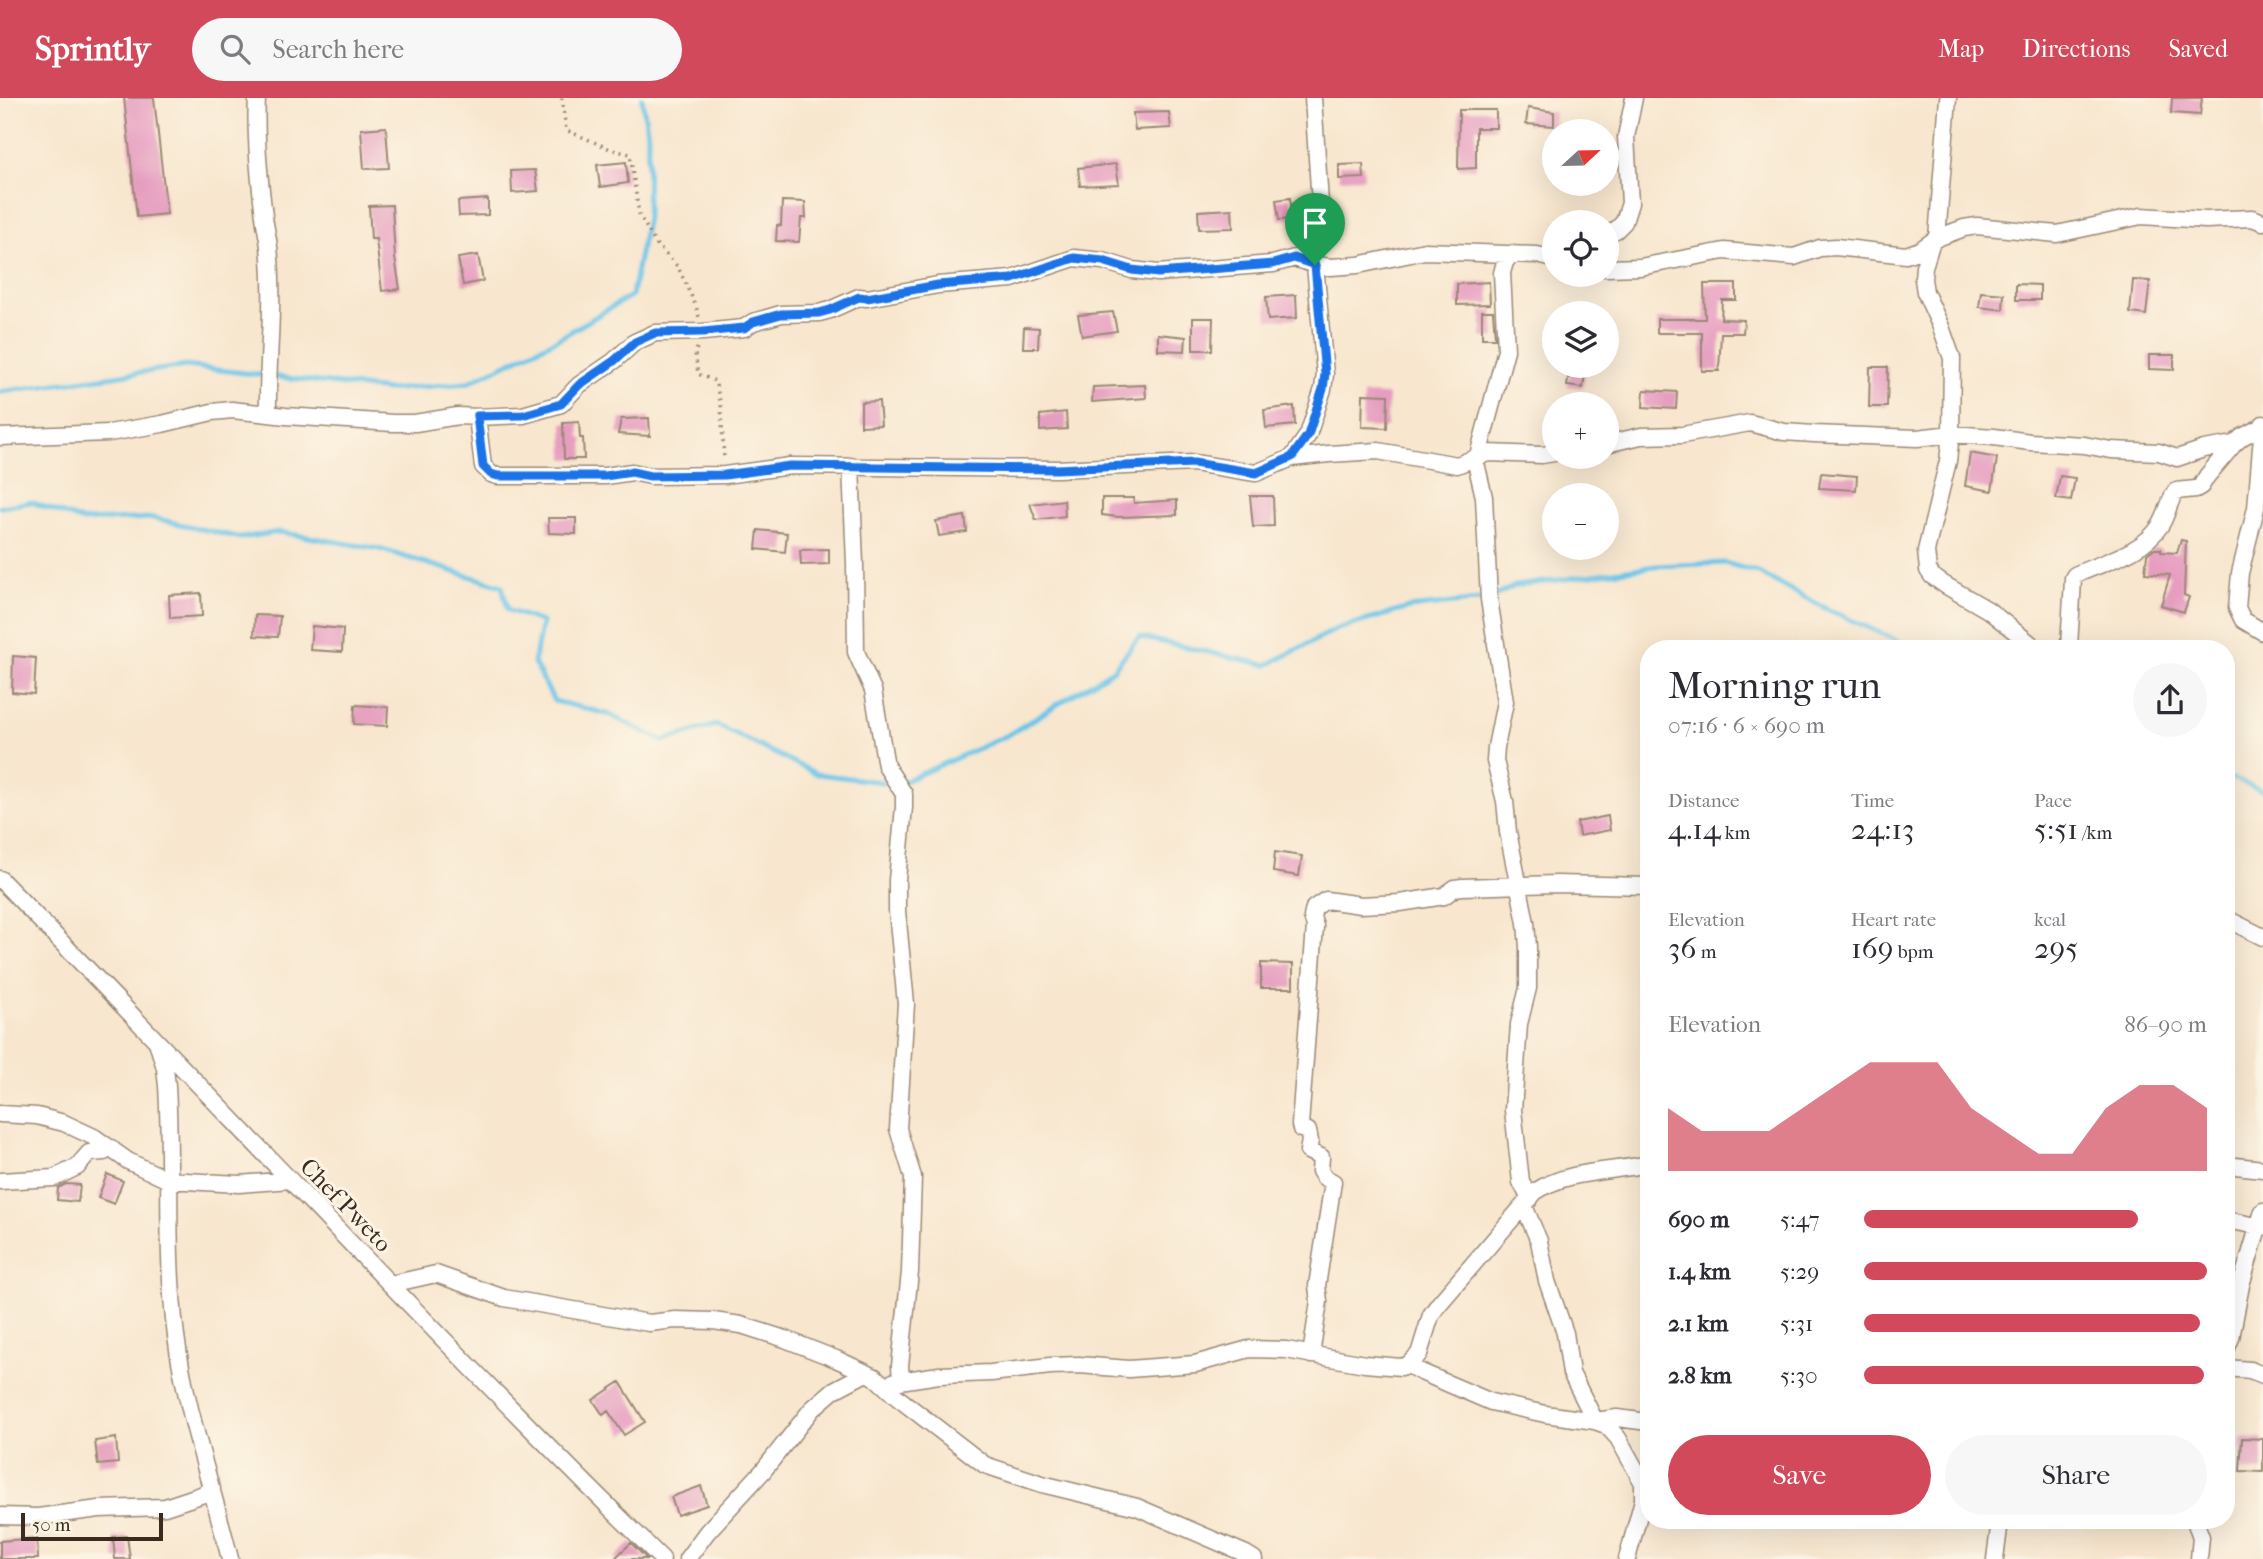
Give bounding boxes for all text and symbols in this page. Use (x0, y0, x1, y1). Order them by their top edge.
search box (192, 18, 682, 81)
text: Sprintly (35, 30, 150, 69)
icon: search (216, 30, 254, 68)
text: Search here (272, 34, 404, 65)
text: Map (1938, 35, 1984, 63)
text: Directions (2022, 35, 2130, 63)
text: Saved (2168, 35, 2228, 63)
north arrow (1542, 119, 1619, 196)
map controls (1542, 119, 1619, 560)
pin (1285, 193, 1345, 265)
icon: arrive (1296, 204, 1334, 242)
button: locate (1542, 210, 1619, 287)
button: layers (1542, 301, 1619, 378)
button: + (1542, 392, 1619, 469)
button: − (1542, 483, 1619, 560)
text: Morning run (1668, 663, 1881, 708)
button: share (2133, 663, 2207, 737)
text: 07:16 · 6 × 690 m (1668, 712, 1825, 739)
text: Distance (1668, 790, 1739, 812)
text: Time (1851, 790, 1894, 812)
text: Pace (2034, 790, 2072, 812)
text: 4.14 (1668, 812, 1721, 847)
text: 24:13 (1851, 812, 1914, 847)
text: 5:51 (2034, 812, 2078, 847)
text: km (1721, 822, 1750, 844)
text: /km (2078, 822, 2112, 844)
text: Elevation (1668, 909, 1745, 931)
text: Heart rate (1851, 909, 1936, 931)
text: kcal (2034, 909, 2066, 931)
text: 36 (1668, 931, 1697, 966)
text: 169 (1851, 931, 1894, 966)
text: 295 (2034, 931, 2078, 966)
text: m (1697, 941, 1716, 963)
text: bpm (1894, 941, 1934, 963)
text: Elevation (1668, 1011, 1761, 1038)
text: 86–90 m (2124, 1011, 2207, 1038)
street label: Chef Pweto (295, 1152, 397, 1258)
text: 690 m (1668, 1206, 1729, 1233)
text: 5:47 (1780, 1206, 1820, 1233)
text: 1.4 km (1668, 1258, 1731, 1285)
text: 5:29 (1780, 1258, 1819, 1285)
text: 2.1 km (1668, 1310, 1728, 1337)
text: 5:31 (1780, 1310, 1813, 1337)
text: 2.8 km (1668, 1362, 1732, 1389)
text: 5:30 (1780, 1362, 1818, 1389)
button: Save (1668, 1435, 1931, 1515)
button: Share (1945, 1435, 2207, 1515)
scale bar (21, 1510, 163, 1542)
text: 50 m (32, 1514, 71, 1536)

